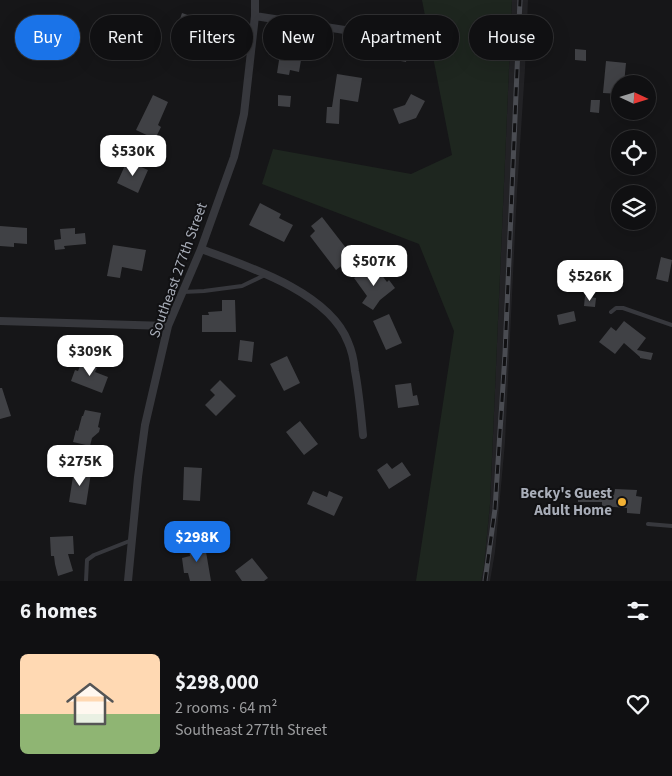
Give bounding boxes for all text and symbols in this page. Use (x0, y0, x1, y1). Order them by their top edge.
chip: Buy (15, 15, 80, 60)
chip: Rent (90, 15, 161, 60)
chip: Filters (171, 15, 253, 60)
chip: New (263, 15, 333, 60)
chip: Apartment (343, 15, 459, 60)
chip: House (469, 15, 553, 60)
north arrow (611, 75, 656, 120)
map controls (611, 75, 656, 230)
button: locate (611, 130, 656, 175)
pin: $530K (98, 134, 168, 177)
text: $530K (111, 140, 155, 162)
button: layers (611, 185, 656, 230)
street label: Southeast 277th Street (144, 200, 213, 341)
pin: $507K (339, 244, 409, 287)
text: $507K (352, 250, 396, 272)
pin: $526K (555, 260, 625, 302)
text: $526K (568, 265, 612, 287)
pin: $309K (55, 334, 125, 377)
text: $309K (68, 340, 112, 362)
pin: $275K (45, 444, 115, 487)
text: $275K (58, 450, 102, 472)
place label: Becky's Guest Adult Home (520, 483, 612, 521)
marker: Becky's Guest Adult Home (616, 496, 628, 508)
pin: $298K (162, 520, 232, 563)
text: $298K (175, 526, 219, 548)
text: 6 homes (20, 596, 97, 626)
icon: filters (624, 597, 652, 625)
text: $298,000 (175, 667, 259, 697)
icon: home (60, 674, 120, 734)
icon: heart (624, 690, 652, 718)
text: 2 rooms · 64 m² (175, 697, 277, 719)
text: Southeast 277th Street (175, 719, 327, 741)

